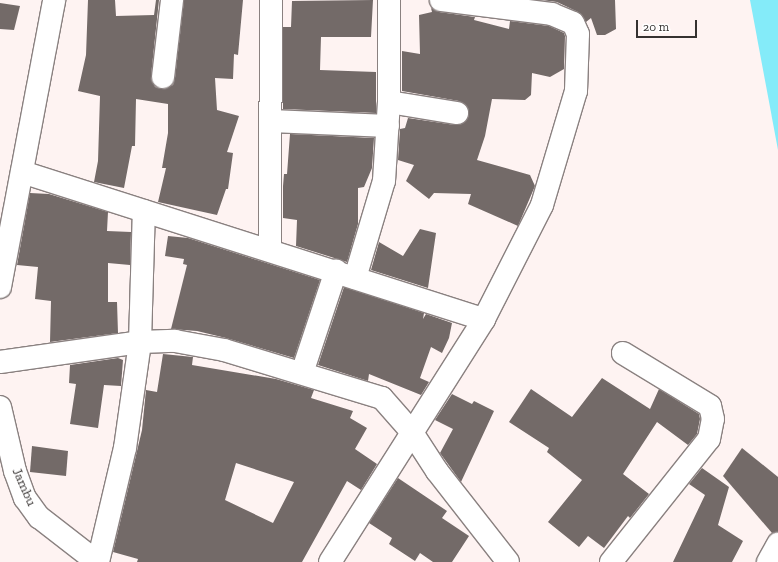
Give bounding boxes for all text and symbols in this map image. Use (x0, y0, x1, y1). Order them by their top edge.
scale bar (638, 12, 699, 38)
text: 20 m (643, 20, 669, 34)
street label: Jambu (8, 465, 40, 509)

